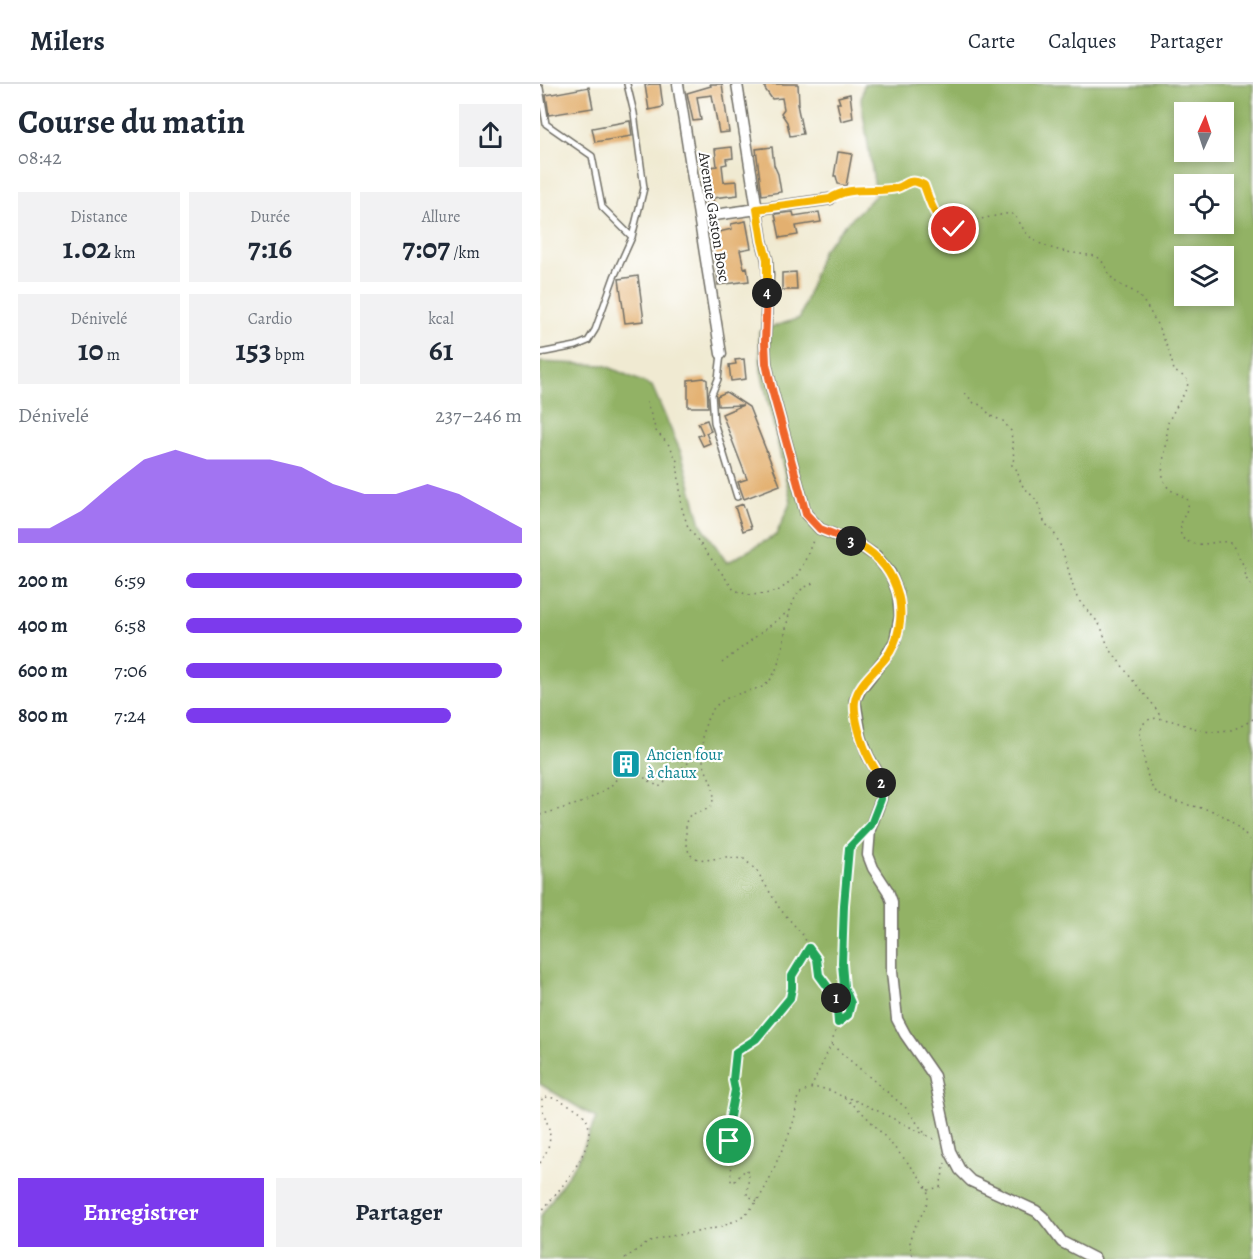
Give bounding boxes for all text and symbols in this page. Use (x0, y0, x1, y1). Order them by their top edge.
text: Milers (30, 22, 105, 60)
text: Carte (968, 27, 1015, 55)
text: Calques (1048, 27, 1116, 55)
text: Partager (1149, 27, 1223, 55)
text: Course du matin (18, 99, 245, 144)
north arrow (1174, 102, 1234, 162)
map controls (1174, 102, 1234, 306)
button: share (459, 104, 522, 167)
text: 08:42 (18, 144, 62, 171)
street label: Avenue Gaston Bosc (693, 150, 735, 284)
button: locate (1174, 174, 1234, 234)
pin (928, 203, 979, 254)
text: Distance (70, 206, 128, 228)
text: Durée (250, 206, 290, 228)
text: Allure (422, 206, 460, 228)
icon: check (937, 212, 970, 245)
text: 1.02 (62, 228, 111, 268)
text: 7:16 (248, 228, 292, 268)
text: 7:07 (402, 228, 450, 268)
text: km (111, 242, 136, 264)
text: /km (450, 242, 480, 264)
button: layers (1174, 246, 1234, 306)
pin: 4 (752, 278, 782, 308)
text: 4 (763, 282, 771, 304)
text: Dénivelé (71, 308, 127, 330)
text: Cardio (248, 308, 292, 330)
text: kcal (428, 308, 454, 330)
text: 10 (78, 330, 104, 370)
text: 153 (235, 330, 272, 370)
text: 61 (429, 330, 453, 370)
text: m (104, 344, 120, 366)
text: bpm (272, 344, 305, 366)
text: Dénivelé (18, 402, 89, 429)
text: 237–246 m (435, 402, 522, 429)
pin: 3 (836, 526, 866, 556)
text: 3 (848, 530, 854, 552)
text: 200 m (18, 567, 68, 594)
text: 6:59 (114, 567, 146, 594)
text: 400 m (18, 612, 68, 639)
text: 6:58 (114, 612, 146, 639)
text: 600 m (18, 657, 68, 684)
text: 7:06 (114, 657, 147, 684)
text: 800 m (18, 702, 68, 729)
text: 7:24 (114, 702, 146, 729)
place label: Ancien four à chaux (646, 744, 723, 784)
building icon: Ancien four à chaux (610, 748, 642, 780)
pin: 2 (866, 768, 896, 798)
text: 2 (877, 772, 885, 794)
pin: 1 (821, 983, 851, 1013)
text: 1 (833, 987, 839, 1009)
pin (703, 1115, 754, 1166)
icon: arrive (712, 1124, 745, 1157)
button: Enregistrer (18, 1178, 264, 1247)
button: Partager (276, 1178, 522, 1247)

